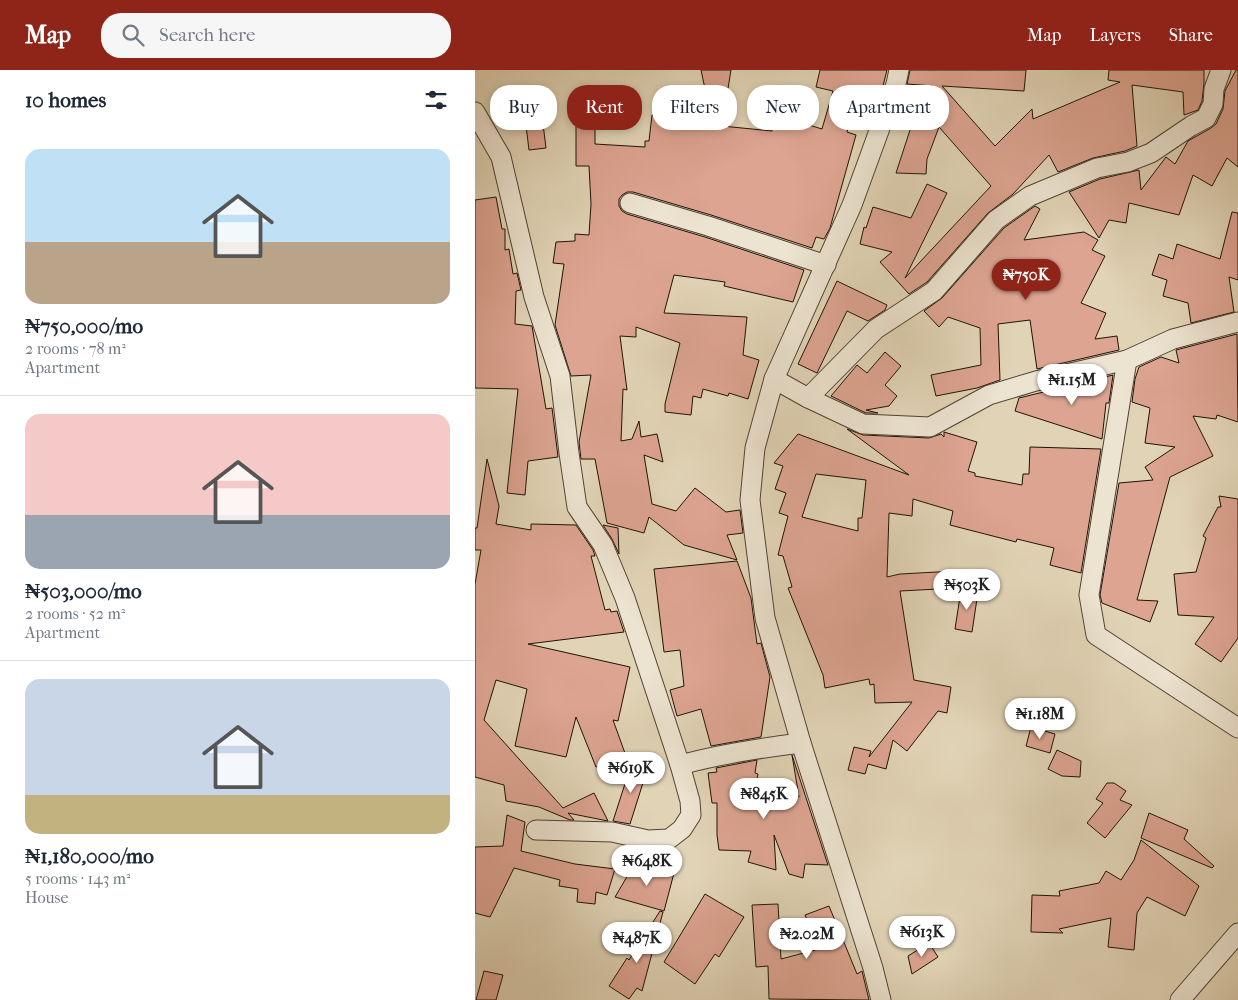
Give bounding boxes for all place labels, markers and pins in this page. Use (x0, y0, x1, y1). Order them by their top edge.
pin: ₦750K (991, 258, 1061, 301)
pin: ₦1.15M (1031, 364, 1113, 406)
pin: ₦503K (932, 568, 1002, 611)
pin: ₦1.18M (999, 698, 1081, 740)
pin: ₦619K (596, 752, 666, 794)
pin: ₦845K (729, 778, 799, 820)
pin: ₦648K (612, 844, 682, 887)
pin: ₦613K (887, 916, 957, 958)
pin: ₦2.02M (766, 918, 848, 960)
pin: ₦487K (602, 922, 672, 964)

